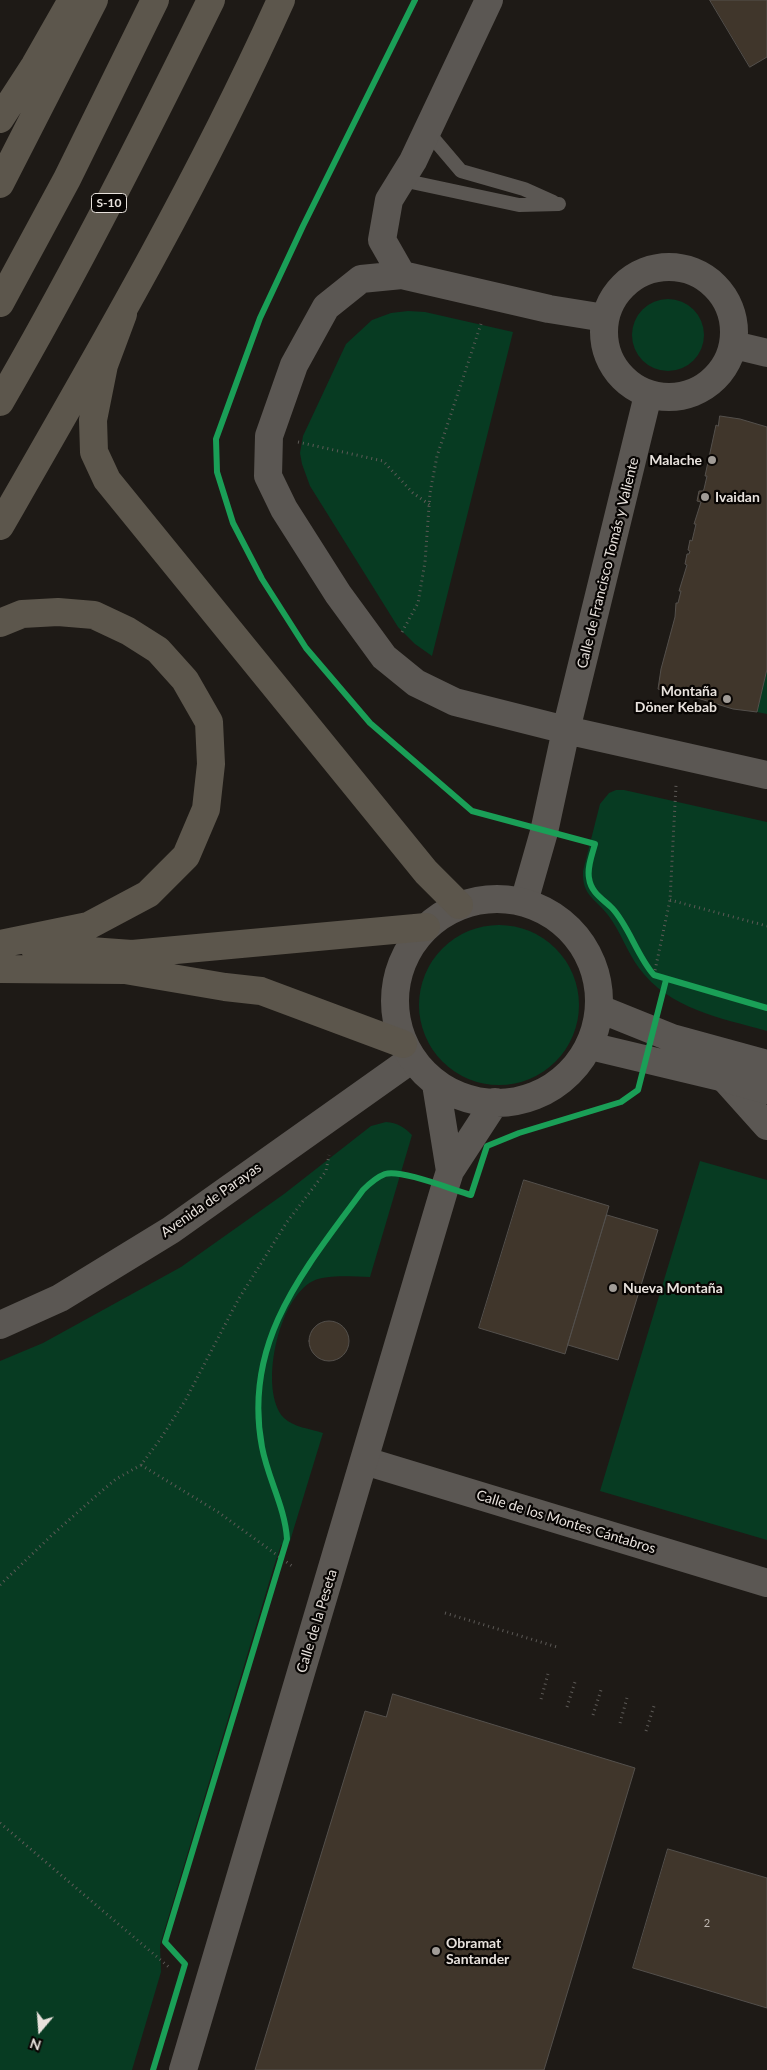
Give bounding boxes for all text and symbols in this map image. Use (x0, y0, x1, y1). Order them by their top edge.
road number: S-10 (92, 194, 126, 212)
place label: Malache (649, 452, 702, 468)
marker: Malache (706, 454, 718, 466)
street label: Calle de Francisco Tomás y Valiente (574, 456, 642, 670)
place label: Ivaidan (715, 489, 760, 505)
marker: Ivaidan (699, 491, 711, 503)
place label: Montaña Döner Kebab (635, 683, 717, 716)
marker: Montaña Döner Kebab (721, 693, 733, 705)
street label: Avenida de Parayas (158, 1159, 264, 1241)
place label: Nueva Montaña (623, 1280, 723, 1296)
marker: Nueva Montaña (607, 1282, 619, 1294)
street label: Calle de los Montes Cántabros (474, 1487, 658, 1557)
street label: Calle de la Peseta (293, 1567, 341, 1675)
house number: 2 (704, 1916, 710, 1930)
place label: Obramat Santander (446, 1935, 509, 1968)
marker: Obramat Santander (430, 1945, 442, 1957)
north arrow (15, 2005, 65, 2055)
text: N (27, 2035, 43, 2054)

